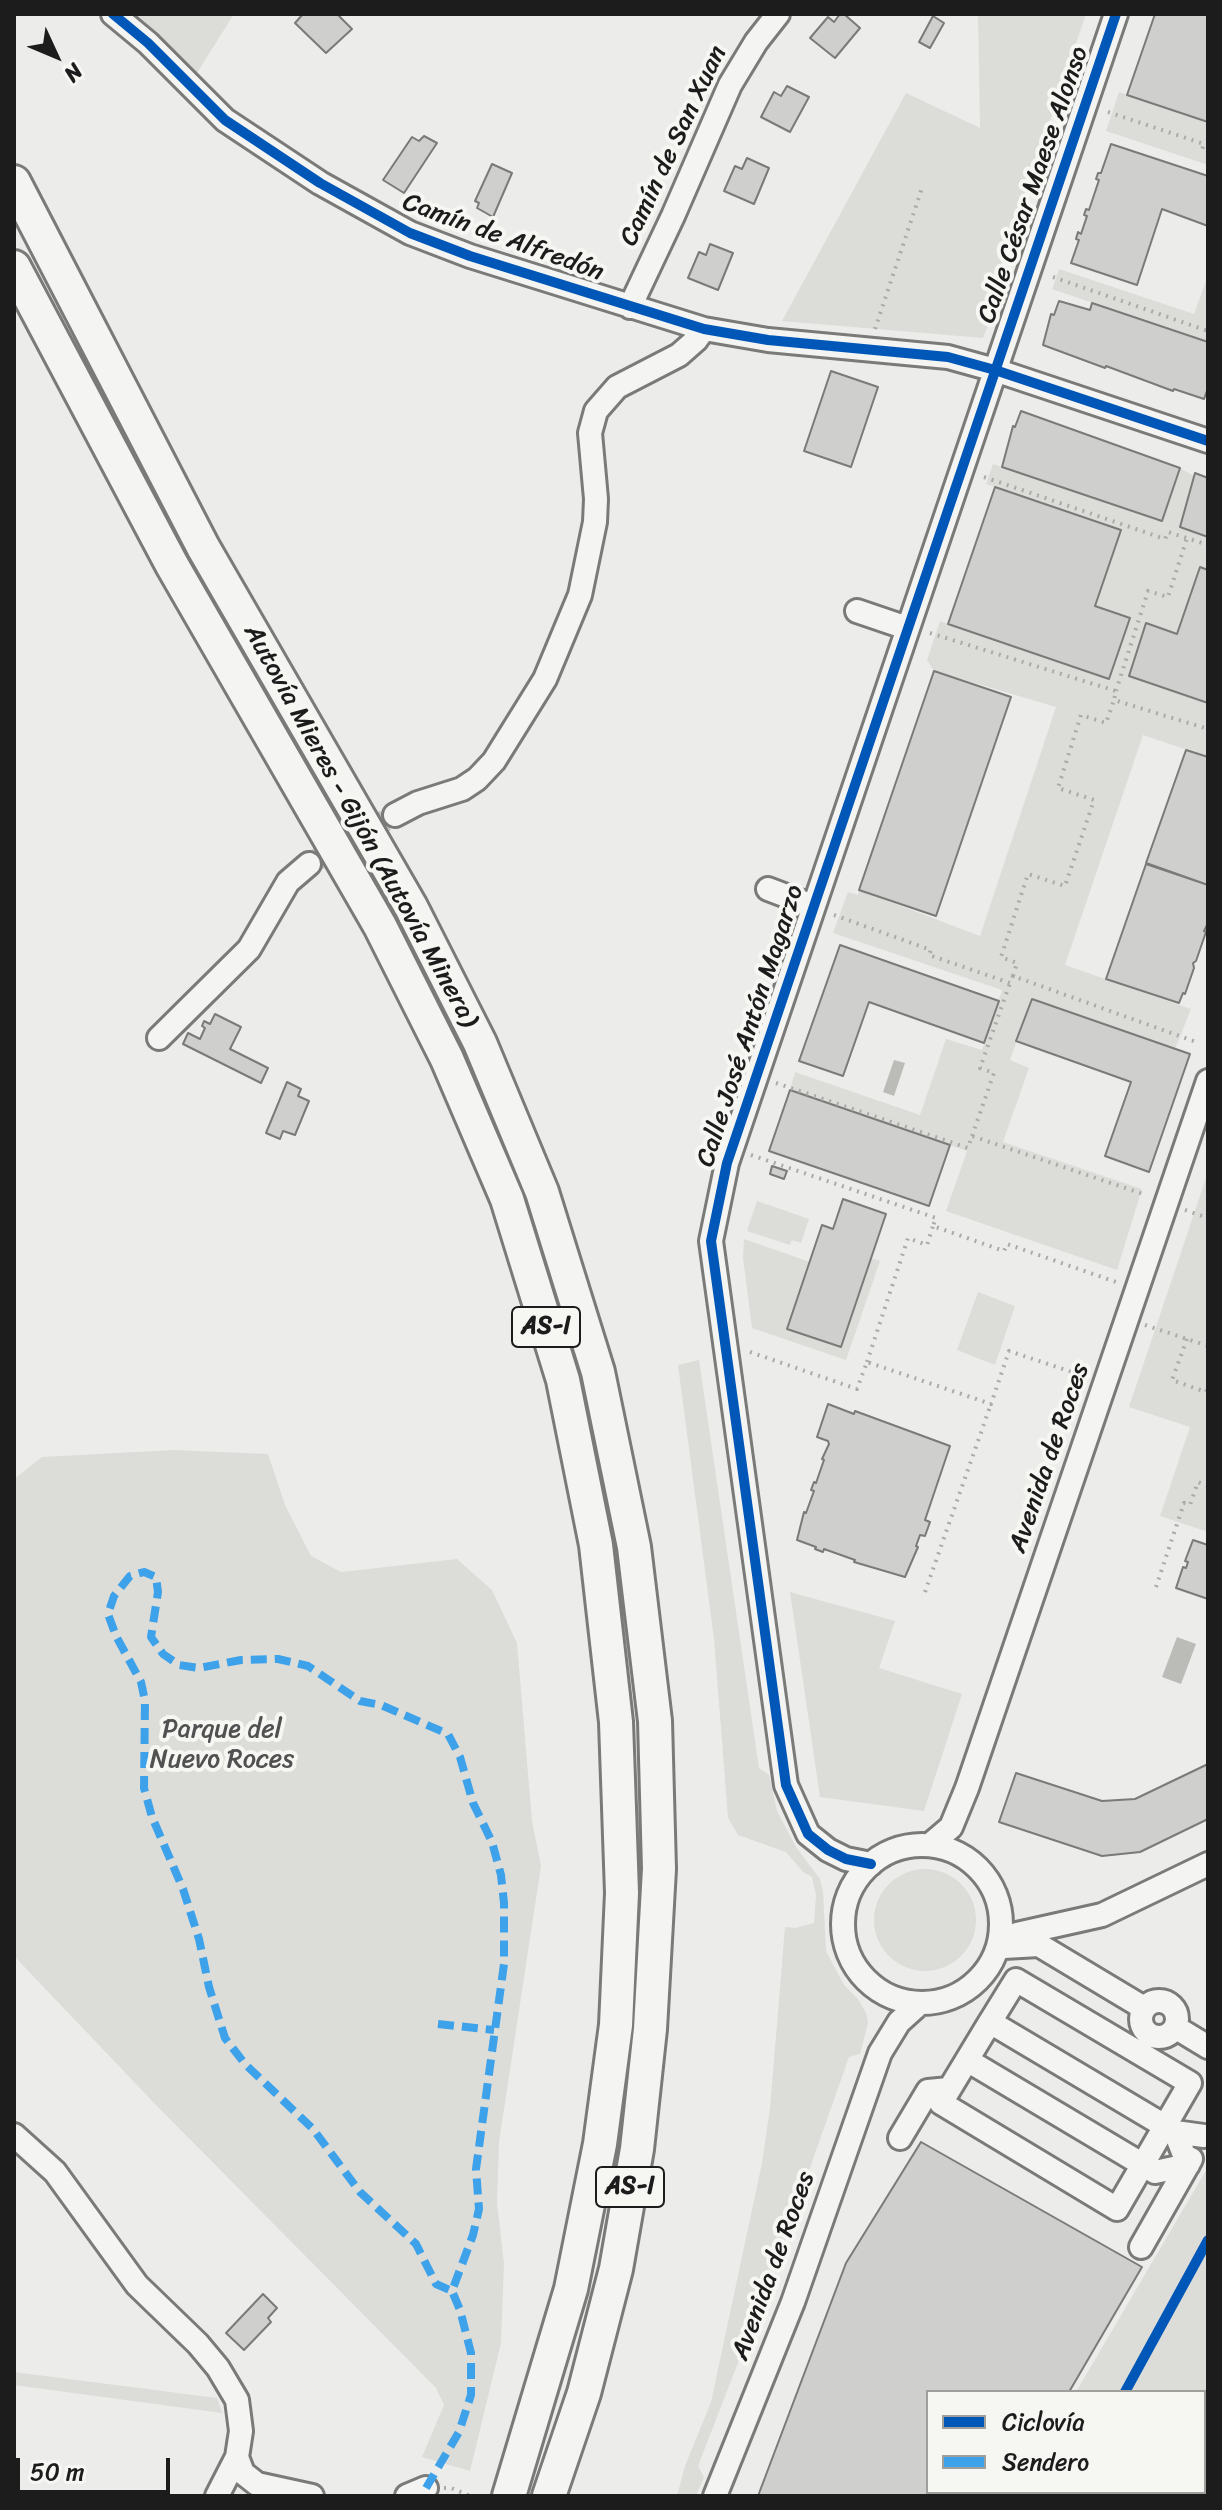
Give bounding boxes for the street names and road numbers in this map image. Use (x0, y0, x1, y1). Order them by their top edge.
street label: Camín de San Xuan (614, 41, 734, 251)
street label: Calle César Maese Alonso (972, 42, 1096, 328)
street label: Camín de Alfredón (398, 187, 608, 289)
street label: Autovía Mieres - Gijón (Autovía Minera) (236, 619, 484, 1033)
street label: Calle José Antón Magarzo (691, 881, 811, 1171)
road number: AS-I (512, 1307, 580, 1347)
street label: Avenida de Roces (1003, 1359, 1097, 1557)
road number: AS-I (596, 2167, 664, 2207)
street label: Avenida de Roces (725, 2167, 823, 2365)

